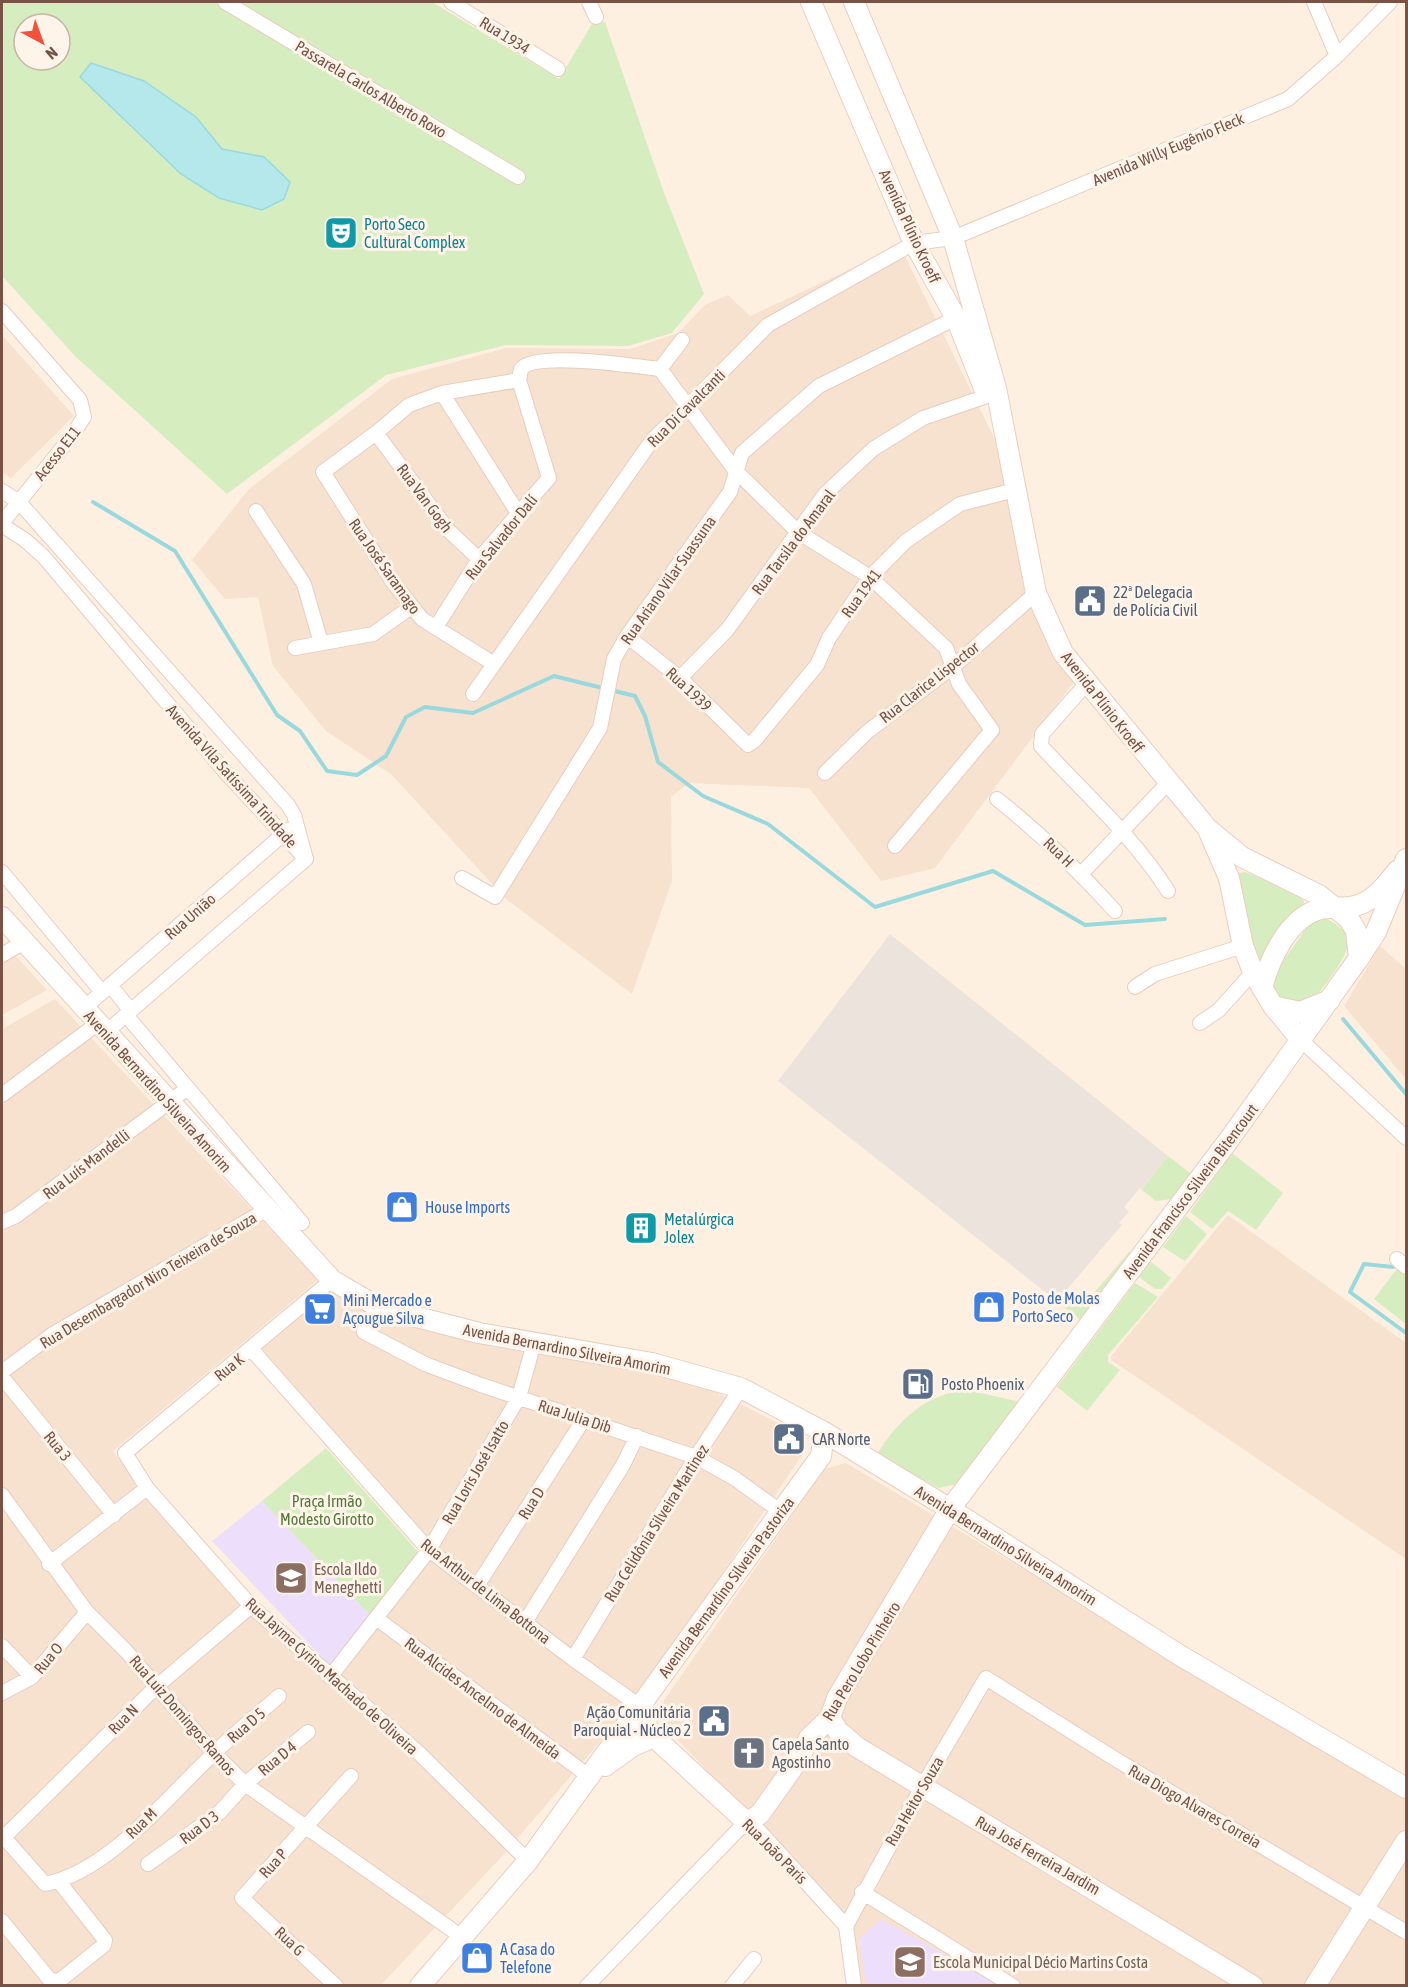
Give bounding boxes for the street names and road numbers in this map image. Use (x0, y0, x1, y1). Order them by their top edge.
street label: Rua 1934 (477, 13, 533, 57)
street label: Passarela Carlos Alberto Roxo (292, 37, 450, 141)
street label: Avenida Willy Eugênio Fleck (1090, 109, 1247, 190)
street label: Avenida Plínio Kroeff (876, 166, 944, 286)
street label: Rua Di Cavalcanti (644, 366, 728, 450)
street label: Acesso E11 (30, 422, 84, 484)
street label: Rua Van Gogh (393, 460, 456, 536)
street label: Rua Tarsila do Amaral (748, 485, 839, 598)
street label: Rua Salvador Dalí (461, 491, 541, 583)
street label: Rua Ariano Vilar Suassuna (617, 512, 719, 648)
street label: Rua José Saramago (345, 515, 425, 618)
street label: Rua 1941 (837, 565, 885, 621)
street label: Rua Clarice Lispector (876, 638, 983, 727)
street label: Avenida Plínio Kroeff (1058, 648, 1148, 756)
street label: Rua 1939 (663, 664, 715, 714)
street label: Avenida Vila Satíssima Trindade (163, 701, 301, 851)
street label: Rua H (1040, 833, 1078, 871)
street label: Rua União (161, 889, 219, 943)
street label: Avenida Bernardino Silveira Amorim (81, 1007, 235, 1175)
street label: Avenida Francisco Silveira Bitencourt (1118, 1100, 1262, 1282)
street label: Rua Luís Mandelli (39, 1126, 133, 1202)
street label: Rua Desembargador Niro Teixeira de Souza (36, 1208, 260, 1353)
street label: Avenida Bernardino Silveira Amorim (462, 1320, 672, 1378)
street label: Rua K (210, 1349, 248, 1384)
street label: Rua Julia Dib (536, 1396, 614, 1436)
street label: Rua Loris José Isatto (438, 1417, 512, 1527)
street label: Rua 3 (41, 1428, 75, 1464)
street label: Rua Celidônia Silveira Martinez (600, 1441, 712, 1605)
street label: Avenida Bernardino Silveira Amorim (912, 1481, 1100, 1609)
street label: Rua D (514, 1484, 548, 1522)
street label: Avenida Bernardino Silveira Pastoriza (655, 1493, 797, 1681)
street label: Rua Arthur de Lima Bottona (418, 1535, 554, 1647)
street label: Rua Jayme Cyrino Machado de Oliveira (242, 1594, 422, 1759)
street label: Rua Pero Lobo Pinheiro (818, 1598, 904, 1724)
street label: Rua Alcides Ancelmo de Almeida (402, 1634, 564, 1762)
street label: Rua O (30, 1639, 66, 1677)
street label: Rua Luiz Domingos Ramos (125, 1652, 240, 1779)
street label: Rua N (104, 1700, 142, 1738)
street label: Rua D 5 (223, 1704, 269, 1746)
street label: Rua D 4 (254, 1737, 300, 1779)
street label: Rua Heitor Souza (881, 1753, 947, 1849)
street label: Rua Diogo Alvares Correia (1125, 1761, 1264, 1852)
street label: Rua M (122, 1804, 160, 1842)
street label: Rua D 3 (176, 1807, 222, 1847)
street label: Rua José Ferreira Jardim (972, 1812, 1104, 1898)
street label: Rua João Paris (739, 1815, 811, 1887)
street label: Rua P (255, 1845, 291, 1881)
street label: Rua G (271, 1923, 309, 1959)

